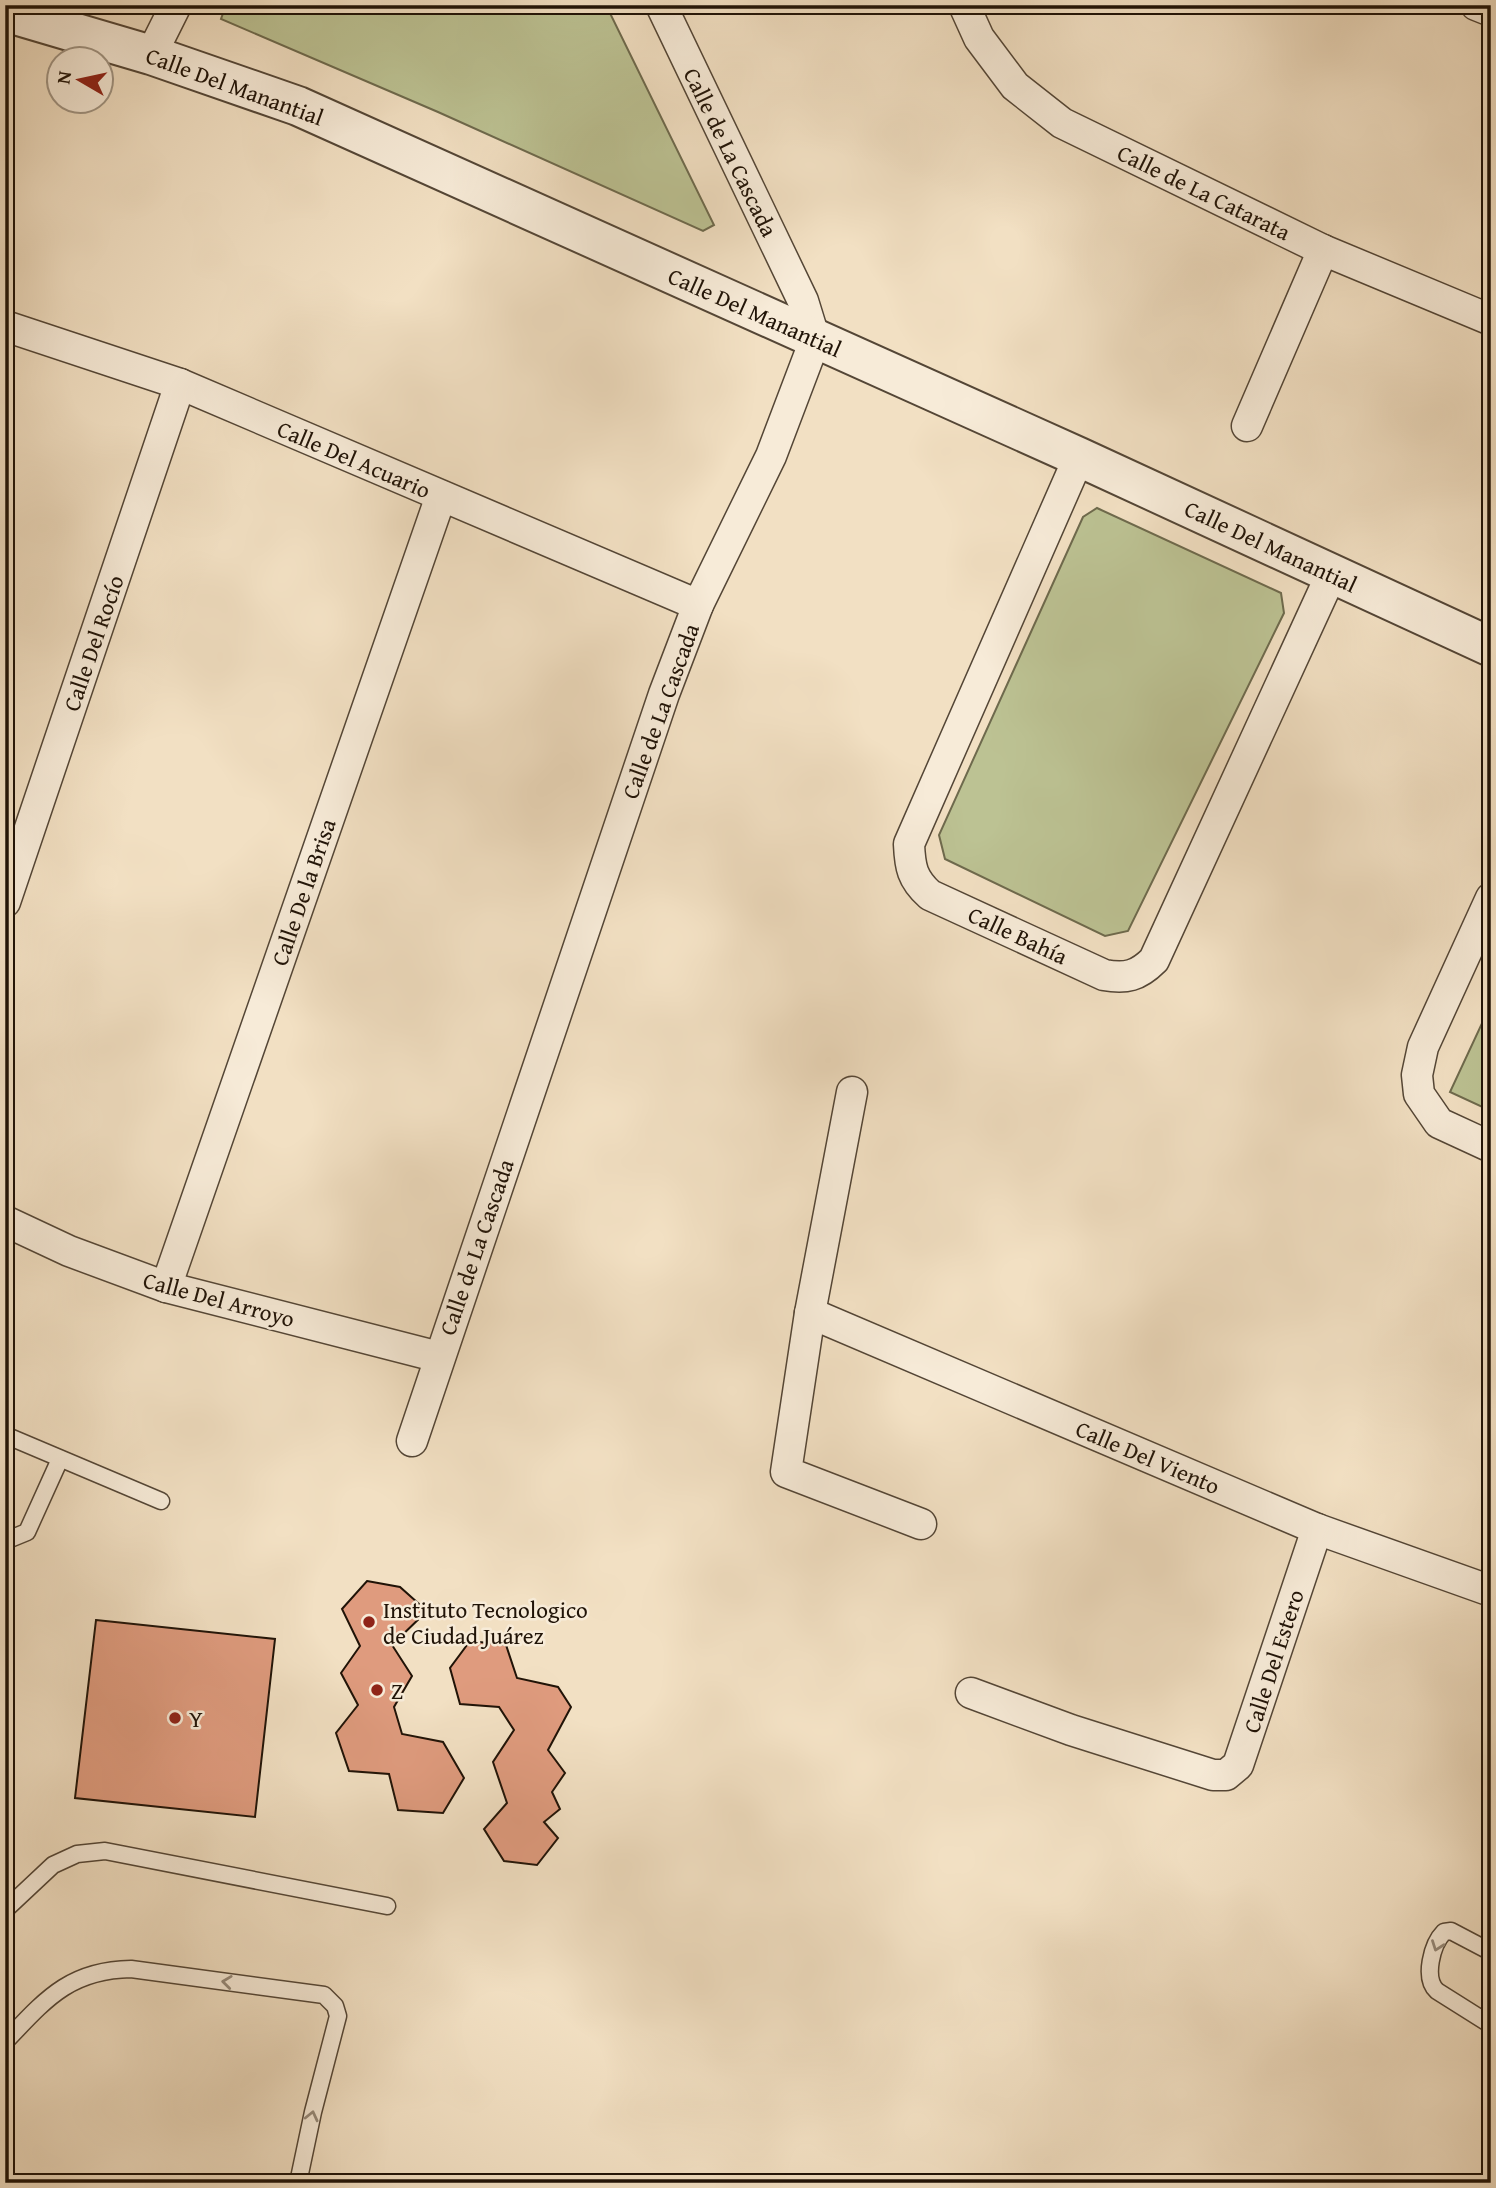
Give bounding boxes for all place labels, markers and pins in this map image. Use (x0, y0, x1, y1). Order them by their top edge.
place label: Instituto Tecnologico de Ciudad Juárez (383, 1593, 588, 1652)
marker: Instituto Tecnologico de Ciudad Juárez (361, 1614, 377, 1630)
place label: Z (391, 1674, 403, 1707)
marker: Z (369, 1682, 385, 1698)
place label: Y (189, 1702, 203, 1735)
marker: Y (167, 1710, 183, 1726)

